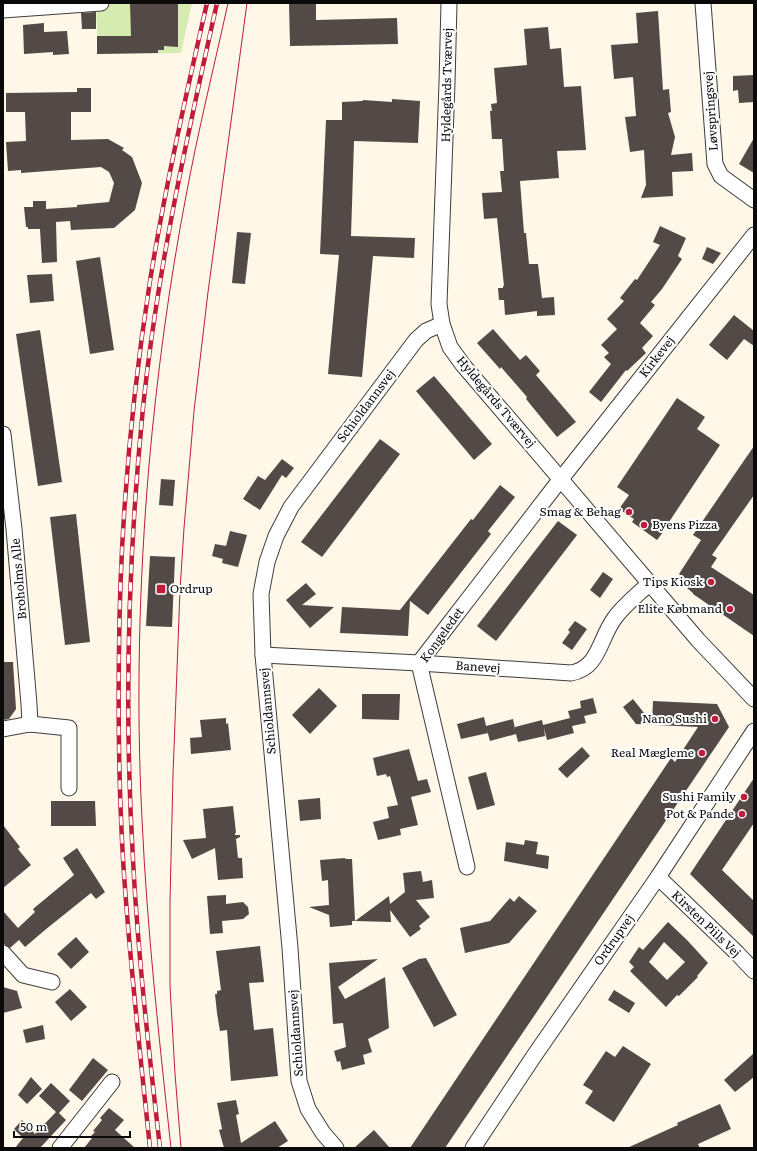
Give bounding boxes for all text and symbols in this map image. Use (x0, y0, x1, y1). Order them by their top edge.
street label: Hyldegårds Tværvej (436, 27, 456, 143)
street label: Løvspringsvej (698, 70, 722, 152)
street label: Kirkevej (634, 332, 678, 381)
street label: Hyldegårds Tværvej (453, 352, 541, 451)
street label: Schioldannsvej (332, 365, 399, 446)
place label: Smag & Behag (539, 502, 621, 520)
marker: Smag & Behag (624, 507, 634, 517)
place label: Byens Pizza (652, 515, 718, 533)
marker: Byens Pizza (639, 520, 649, 530)
street label: Broholms Alle (5, 538, 31, 620)
place label: Tips Kiosk (643, 572, 704, 590)
marker: Tips Kiosk (706, 577, 716, 587)
place label: Ordrup (170, 579, 213, 597)
marker: Ordrup (155, 583, 167, 595)
place label: Elite Købmand (637, 599, 723, 617)
street label: Kongeledet (415, 603, 467, 666)
marker: Elite Købmand (725, 604, 735, 614)
street label: Banevej (455, 655, 501, 677)
street label: Schioldannsvej (254, 667, 280, 755)
place label: Nano Sushi (642, 709, 707, 727)
marker: Nano Sushi (710, 714, 720, 724)
place label: Real Mægleme (611, 743, 694, 761)
marker: Real Mægleme (697, 748, 707, 758)
place label: Sushi Family (662, 787, 736, 805)
marker: Sushi Family (739, 792, 749, 802)
place label: Pot & Pande (666, 804, 734, 822)
marker: Pot & Pande (737, 809, 747, 819)
street label: Kirsten Piils Vej (668, 886, 745, 961)
street label: Ordrupvej (589, 910, 638, 969)
street label: Schioldannsvej (283, 989, 307, 1077)
scale bar (14, 1113, 130, 1139)
text: 50 m (20, 1117, 47, 1135)

